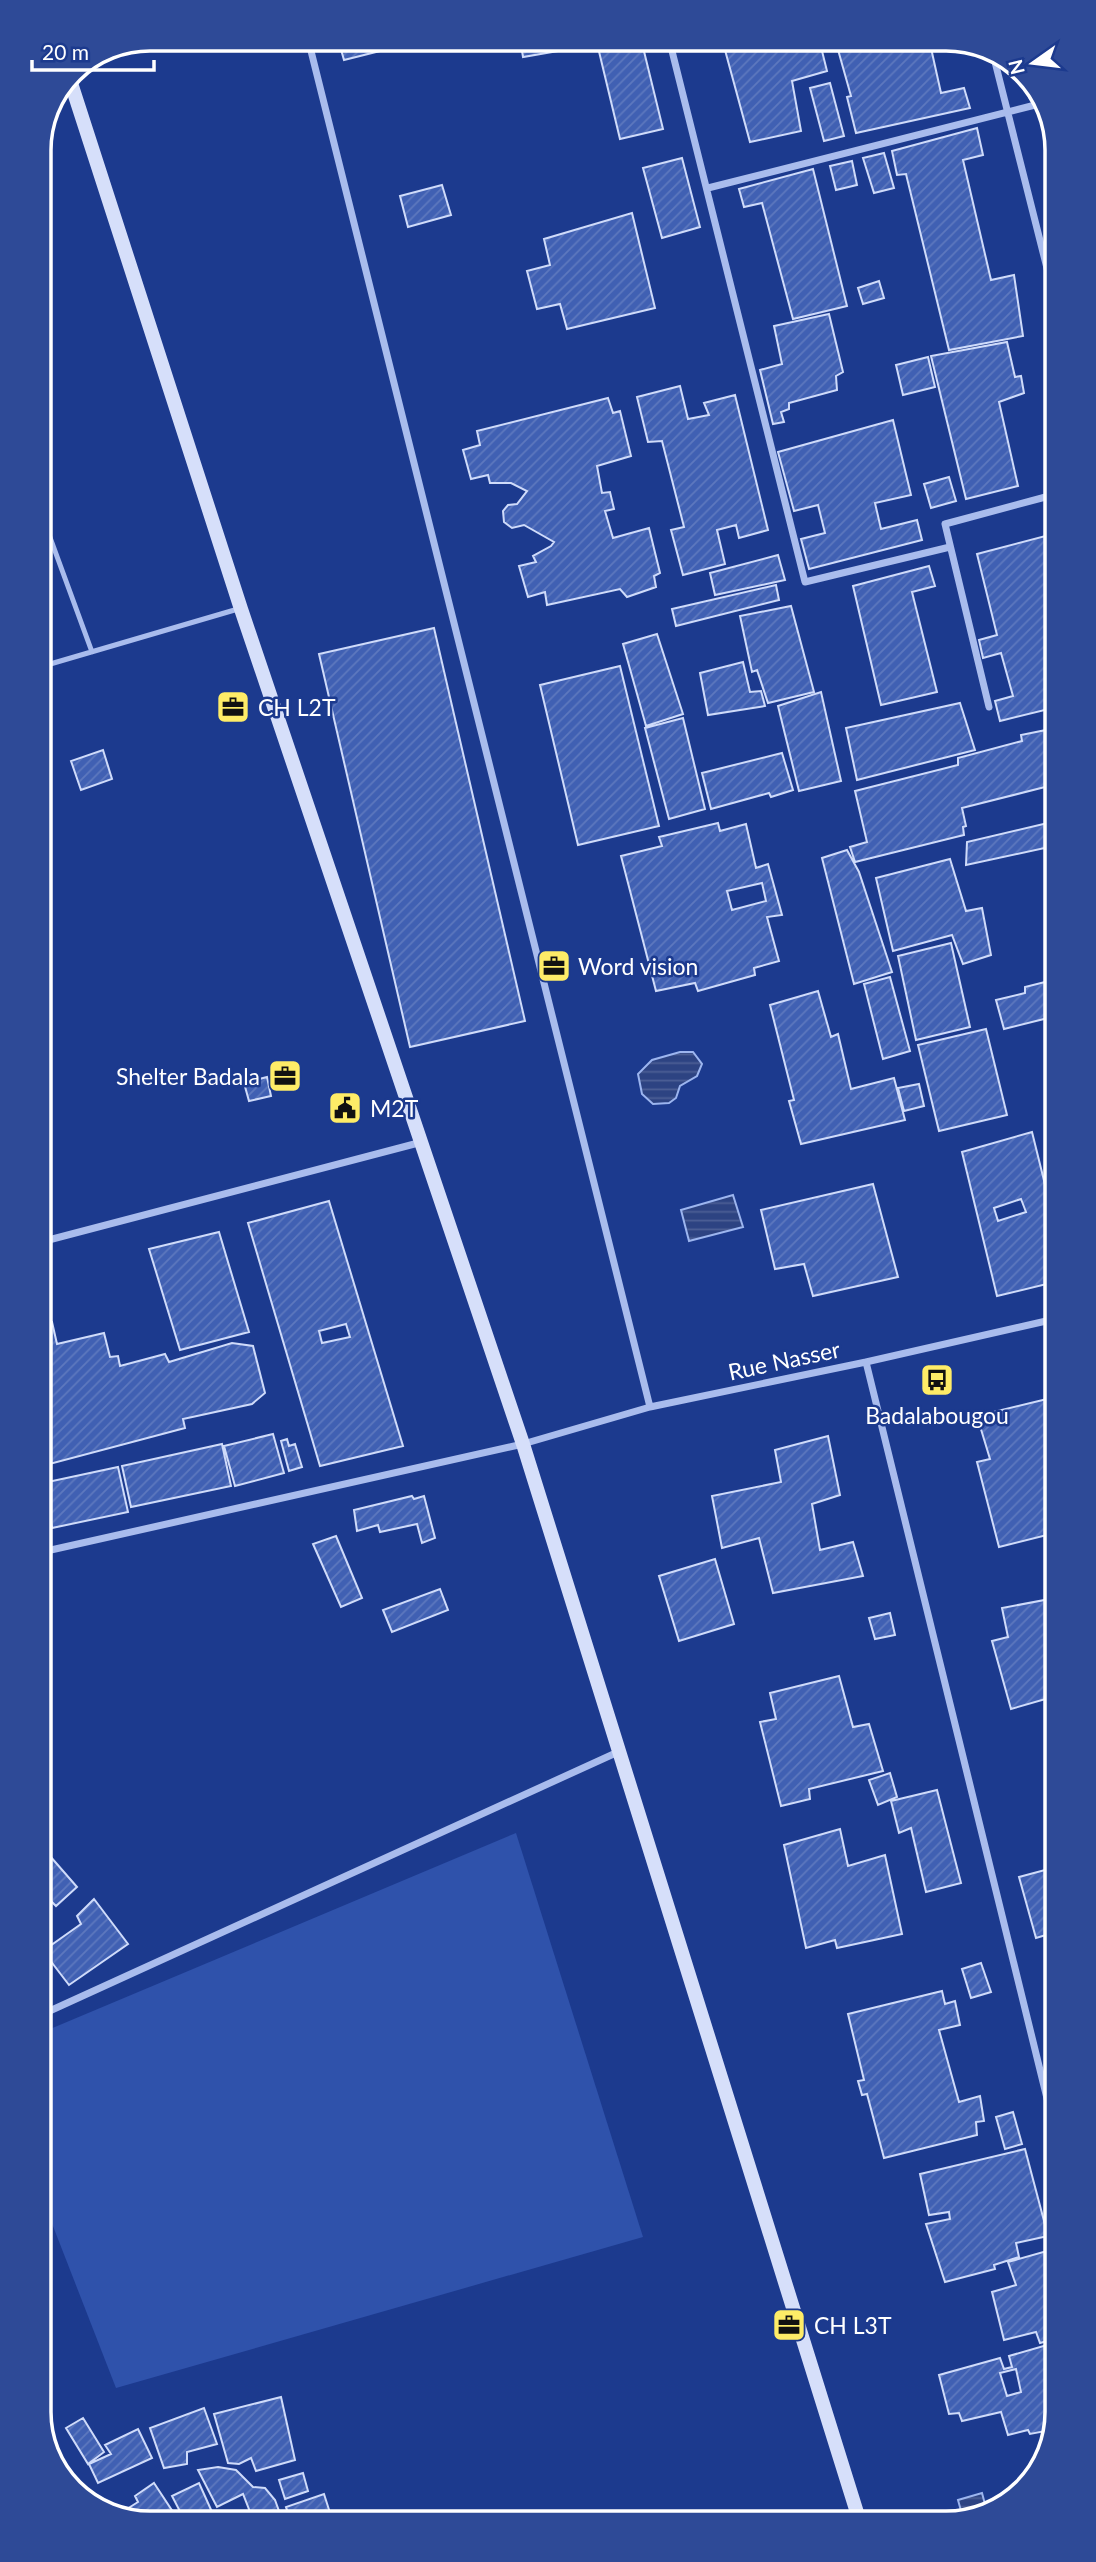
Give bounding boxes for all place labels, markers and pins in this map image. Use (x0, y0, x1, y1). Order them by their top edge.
office icon: CH L2T (214, 688, 252, 726)
place label: CH L2T (258, 693, 336, 721)
office icon: Word vision (535, 947, 573, 985)
place label: Word vision (578, 952, 698, 980)
office icon: Shelter Badala (266, 1057, 304, 1095)
place label: Shelter Badala (116, 1062, 260, 1090)
public building icon: M2T (326, 1089, 364, 1127)
place label: M2T (370, 1094, 419, 1122)
bus stop icon: Badalabougou (918, 1361, 956, 1399)
place label: Badalabougou (865, 1401, 1009, 1429)
office icon: CH L3T (770, 2306, 808, 2344)
place label: CH L3T (814, 2311, 892, 2339)

